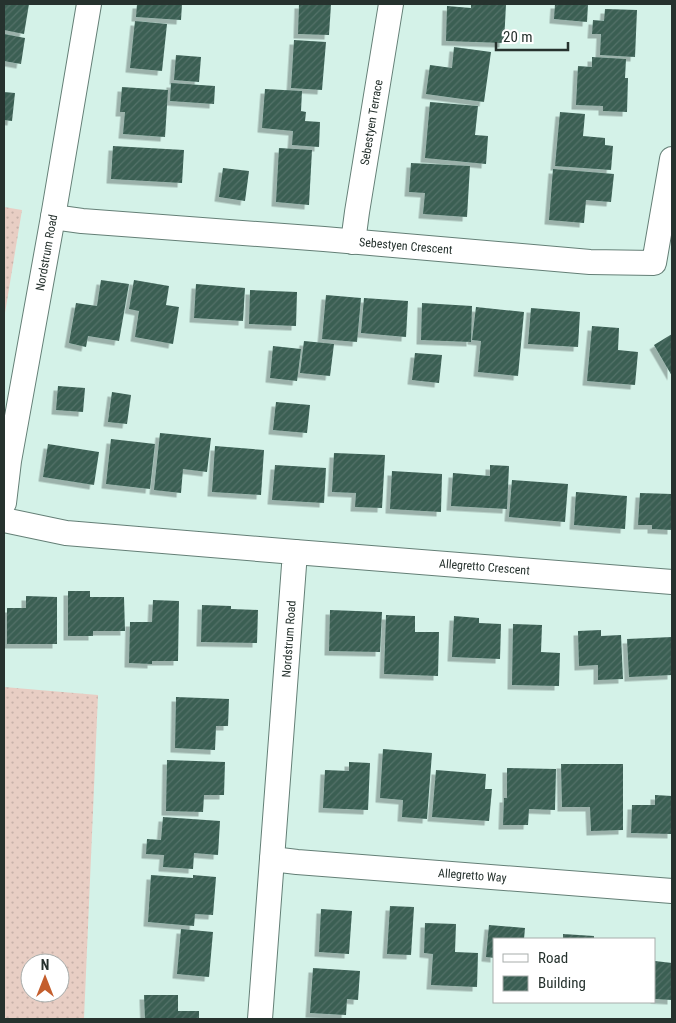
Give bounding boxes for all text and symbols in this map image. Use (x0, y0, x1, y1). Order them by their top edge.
scale bar (496, 20, 568, 52)
text: 20 m (503, 28, 533, 46)
street label: Sebestyen Terrace (358, 78, 386, 166)
street label: Nordstrum Road (33, 213, 60, 292)
street label: Sebestyen Crescent (359, 235, 453, 257)
street label: Allegretto Crescent (438, 556, 531, 578)
street label: Nordstrum Road (279, 600, 299, 678)
street label: Allegretto Way (438, 866, 507, 885)
legend (493, 938, 656, 1003)
text: Road (538, 949, 568, 967)
north arrow (20, 953, 70, 1003)
text: N (41, 957, 49, 973)
text: Building (538, 974, 586, 992)

